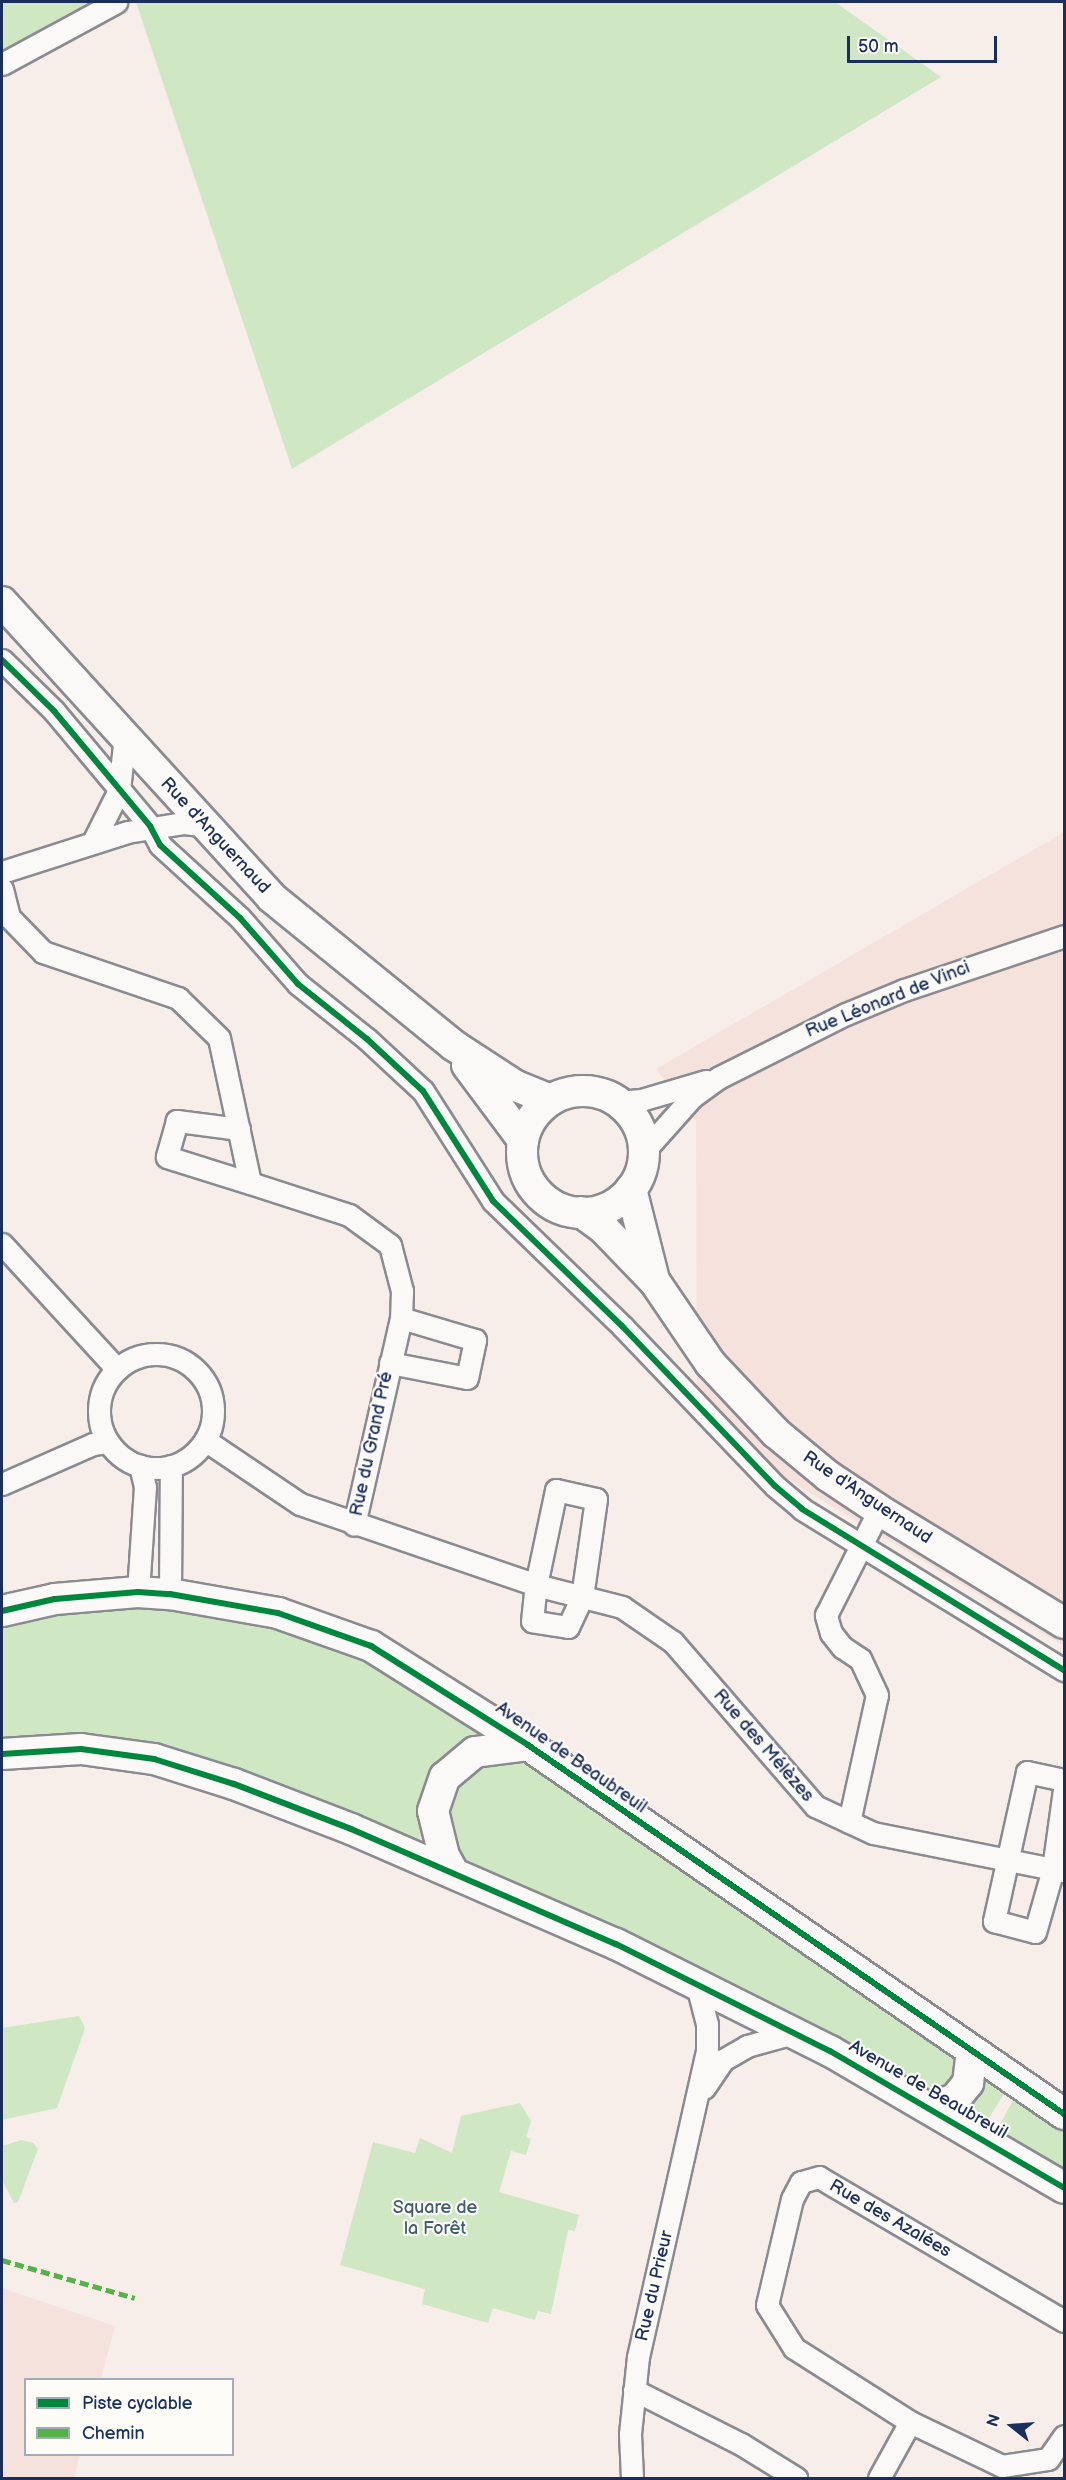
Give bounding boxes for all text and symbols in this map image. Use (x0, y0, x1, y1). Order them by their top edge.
scale bar (850, 24, 1000, 62)
text: 50 m (858, 36, 899, 57)
street label: Rue d'Anguernaud (156, 773, 274, 899)
street label: Rue Léonard de Vinci (802, 957, 974, 1043)
street label: Rue du Grand Pré (346, 1370, 398, 1518)
street label: Rue d'Anguernaud (798, 1447, 936, 1549)
street label: Rue des Mélèzes (708, 1685, 818, 1807)
street label: Avenue de Beaubreuil (491, 1698, 651, 1818)
street label: Avenue de Beaubreuil (845, 2036, 1011, 2144)
street label: Rue des Azalées (825, 2175, 955, 2263)
park label: Square de la Forêt (393, 2198, 477, 2240)
street label: Rue du Prieur (632, 2229, 678, 2343)
legend (24, 2378, 234, 2456)
text: Piste cyclable (82, 2393, 192, 2414)
north arrow (982, 2396, 1042, 2456)
text: N (983, 2412, 1005, 2429)
text: Chemin (82, 2423, 145, 2444)

